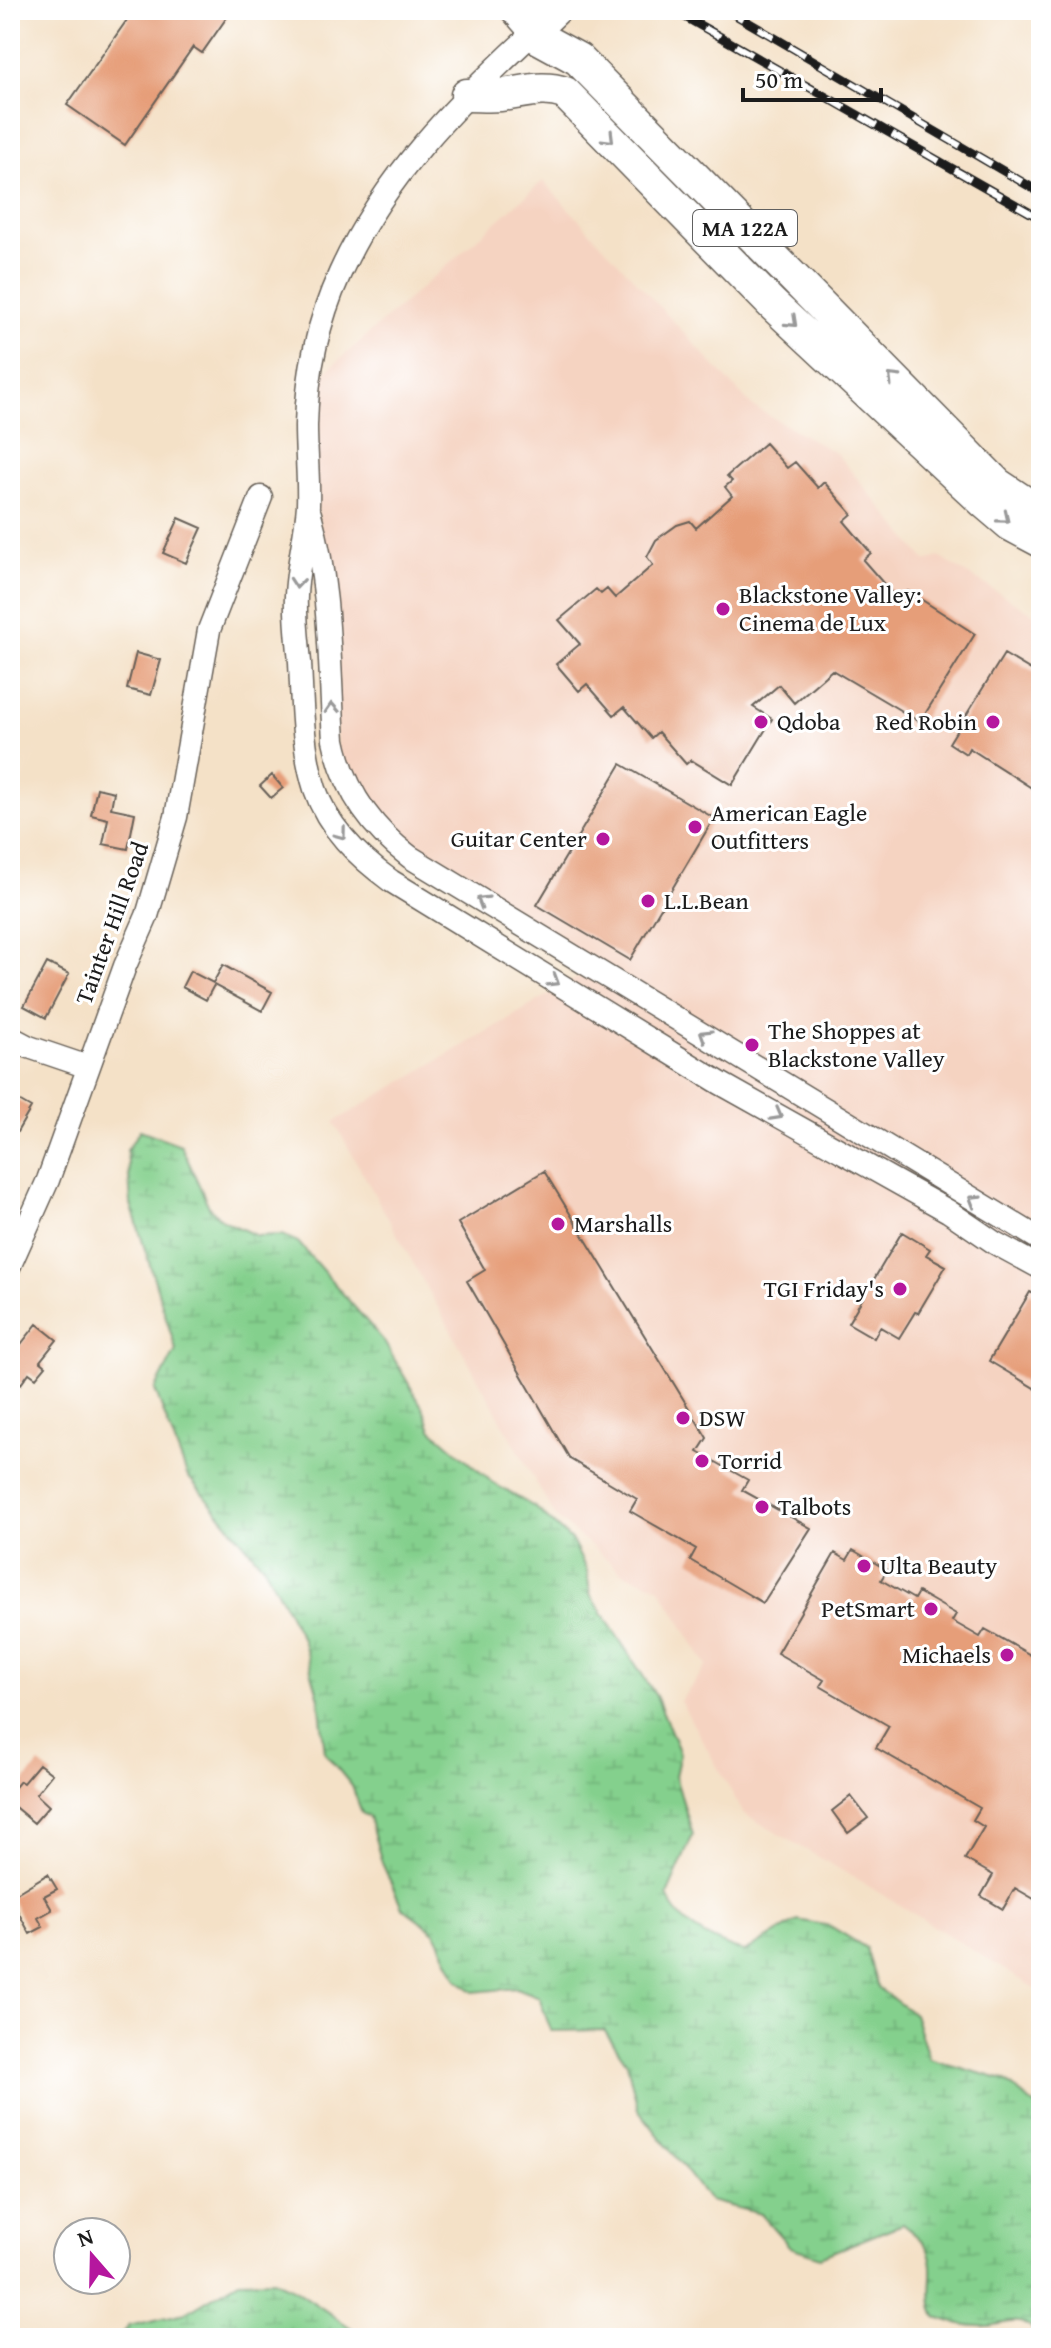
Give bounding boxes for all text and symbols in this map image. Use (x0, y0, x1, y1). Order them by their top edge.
scale bar (743, 52, 881, 102)
text: 50 m (755, 62, 803, 97)
one-way arrow (600, 129, 614, 143)
road number: MA 122A (693, 210, 797, 246)
one-way arrow (783, 313, 797, 328)
one-way arrow (888, 373, 902, 387)
one-way arrow (994, 508, 1009, 523)
one-way arrow (289, 577, 306, 590)
place label: Blackstone Valley: Cinema de Lux (739, 577, 922, 640)
marker: Blackstone Valley: Cinema de Lux (714, 600, 732, 618)
one-way arrow (324, 701, 341, 714)
place label: Qdoba (777, 704, 841, 739)
place label: Red Robin (875, 704, 978, 739)
marker: Qdoba (752, 713, 770, 731)
marker: Red Robin (984, 713, 1002, 731)
place label: American Eagle Outfitters (711, 795, 867, 858)
marker: American Eagle Outfitters (686, 818, 704, 836)
place label: Guitar Center (451, 821, 587, 856)
one-way arrow (331, 825, 346, 840)
marker: Guitar Center (594, 830, 612, 848)
street label: Tainter Hill Road (66, 836, 157, 1009)
place label: L.L.Bean (664, 883, 749, 918)
marker: L.L.Bean (639, 892, 657, 910)
one-way arrow (476, 895, 491, 910)
one-way arrow (545, 971, 560, 987)
place label: The Shoppes at Blackstone Valley (768, 1013, 945, 1076)
one-way arrow (699, 1029, 713, 1044)
marker: The Shoppes at Blackstone Valley (743, 1036, 761, 1054)
one-way arrow (768, 1105, 782, 1121)
one-way arrow (968, 1194, 983, 1209)
place label: Marshalls (574, 1206, 672, 1241)
marker: Marshalls (549, 1215, 567, 1233)
place label: TGI Friday's (764, 1271, 884, 1306)
marker: TGI Friday's (891, 1280, 909, 1298)
place label: DSW (699, 1400, 746, 1435)
marker: DSW (674, 1409, 692, 1427)
place label: Torrid (718, 1443, 782, 1478)
marker: Torrid (693, 1452, 711, 1470)
place label: Talbots (778, 1489, 851, 1524)
marker: Talbots (753, 1498, 771, 1516)
place label: Ulta Beauty (880, 1548, 997, 1583)
marker: Ulta Beauty (855, 1557, 873, 1575)
place label: PetSmart (821, 1591, 916, 1626)
marker: PetSmart (922, 1600, 940, 1618)
place label: Michaels (902, 1637, 991, 1672)
marker: Michaels (998, 1646, 1016, 1664)
north arrow (52, 2216, 132, 2296)
text: N (73, 2220, 98, 2255)

